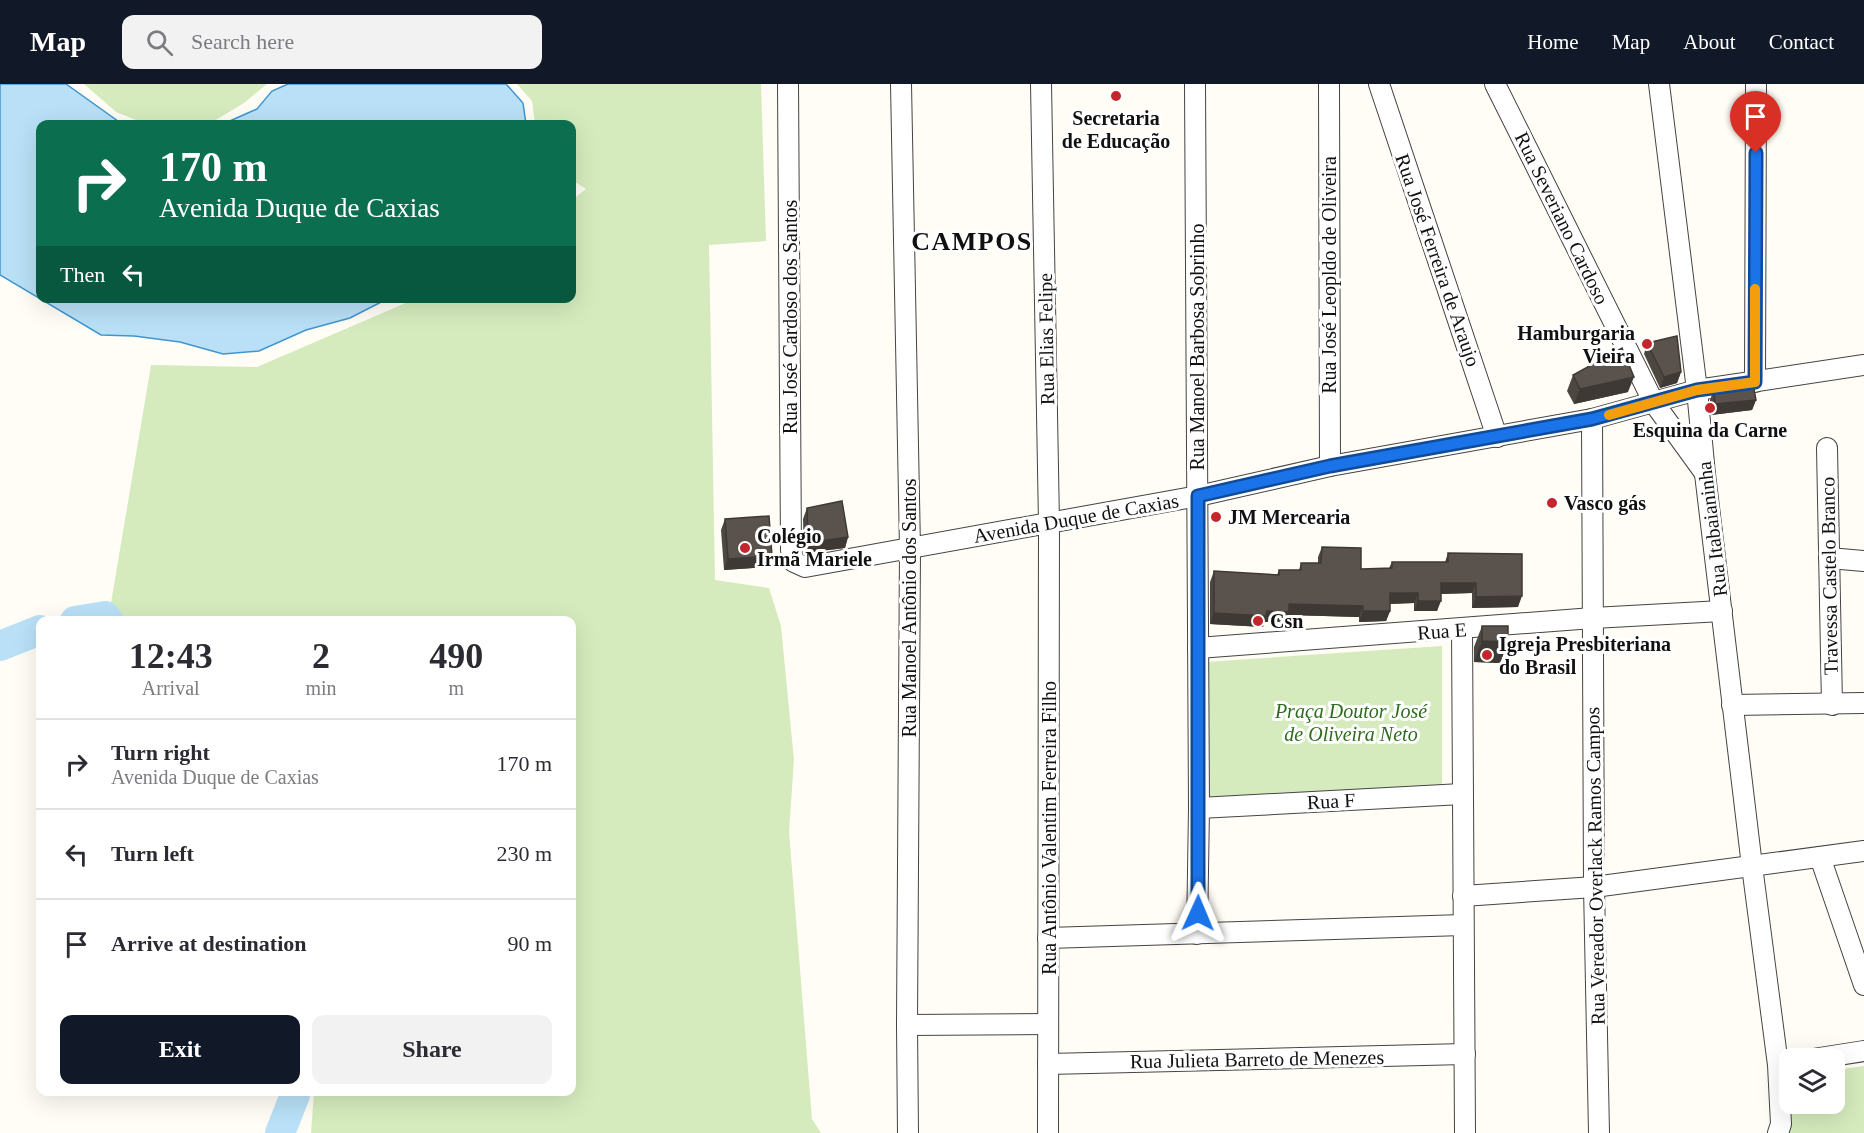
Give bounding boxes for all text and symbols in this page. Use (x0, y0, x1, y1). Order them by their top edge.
search box (122, 15, 542, 69)
text: Map (30, 26, 86, 57)
icon: search (143, 26, 176, 59)
text: Search here (191, 29, 294, 54)
text: Home (1527, 30, 1579, 54)
text: Map (1612, 30, 1650, 54)
text: About (1683, 30, 1736, 54)
text: Contact (1769, 30, 1834, 54)
marker: Secretaria de Educação (1109, 89, 1123, 103)
pin (1730, 91, 1781, 153)
icon: arrive (1739, 100, 1772, 133)
place label: Secretaria de Educação (1062, 107, 1170, 153)
street label: Rua Severiano Cardoso (1511, 128, 1613, 308)
icon: right (60, 144, 138, 222)
text: 170 m (159, 144, 268, 190)
street label: Rua José Ferreira de Araujo (1390, 151, 1485, 369)
street label: Rua José Leopldo de Oliveira (1318, 156, 1341, 394)
text: Avenida Duque de Caxias (159, 193, 440, 223)
street label: Rua José Cardoso dos Santos (779, 200, 801, 434)
street label: Rua Manoel Barbosa Sobrinho (1186, 223, 1208, 471)
district label: CAMPOS (911, 227, 1033, 256)
icon: left (117, 258, 150, 291)
text: Then (60, 262, 105, 287)
street label: Rua Elias Felipe (1034, 273, 1059, 405)
place label: Hamburgaria Vieira (1517, 322, 1635, 367)
marker: Hamburgaria Vieira (1640, 337, 1654, 351)
marker: Esquina da Carne (1703, 401, 1717, 415)
place label: Esquina da Carne (1633, 419, 1787, 442)
street label: Rua Itabaianinha (1693, 460, 1731, 598)
street label: Travessa Castelo Branco (1816, 477, 1842, 675)
street label: Rua Manoel Antônio dos Santos (898, 478, 920, 737)
street label: Avenida Duque de Caxias (972, 489, 1181, 548)
place label: Vasco gás (1564, 492, 1646, 515)
marker: Vasco gás (1545, 496, 1559, 510)
place label: JM Mercearia (1228, 506, 1350, 528)
marker: JM Mercearia (1209, 510, 1223, 524)
place label: Colégio Irmã Mariele (757, 525, 872, 570)
marker: Colégio Irmã Mariele (738, 541, 752, 555)
place label: Csn (1270, 610, 1303, 632)
marker: Csn (1251, 614, 1265, 628)
street label: Rua E (1417, 618, 1467, 644)
place label: Igreja Presbiteriana do Brasil (1499, 633, 1671, 678)
text: 12:43 (129, 636, 213, 676)
text: 2 (312, 636, 330, 676)
text: 490 (429, 636, 483, 676)
marker: Igreja Presbiteriana do Brasil (1480, 648, 1494, 662)
text: Arrival (142, 677, 200, 699)
text: min (305, 677, 337, 699)
text: m (449, 677, 464, 699)
street label: Rua Antônio Valentim Ferreira Filho (1038, 681, 1060, 975)
park label: Praça Doutor José de Oliveira Neto (1274, 700, 1428, 745)
street label: Rua Vereador Overlack Ramos Campos (1581, 706, 1610, 1025)
text: Turn right (111, 740, 210, 765)
icon: right (60, 748, 93, 781)
text: 170 m (496, 751, 552, 776)
text: Avenida Duque de Caxias (111, 766, 319, 788)
street label: Rua F (1306, 789, 1356, 813)
icon: left (60, 838, 93, 871)
text: Turn left (111, 841, 194, 866)
text: 230 m (496, 841, 552, 866)
position arrow (1166, 881, 1230, 945)
icon: arrive (60, 928, 93, 961)
text: Arrive at destination (111, 931, 307, 956)
text: 90 m (507, 931, 552, 956)
button: Exit (60, 1015, 300, 1084)
button: Share (312, 1015, 552, 1084)
street label: Rua Julieta Barreto de Menezes (1130, 1046, 1385, 1072)
map controls (1779, 1048, 1845, 1114)
button: layers (1779, 1048, 1845, 1114)

